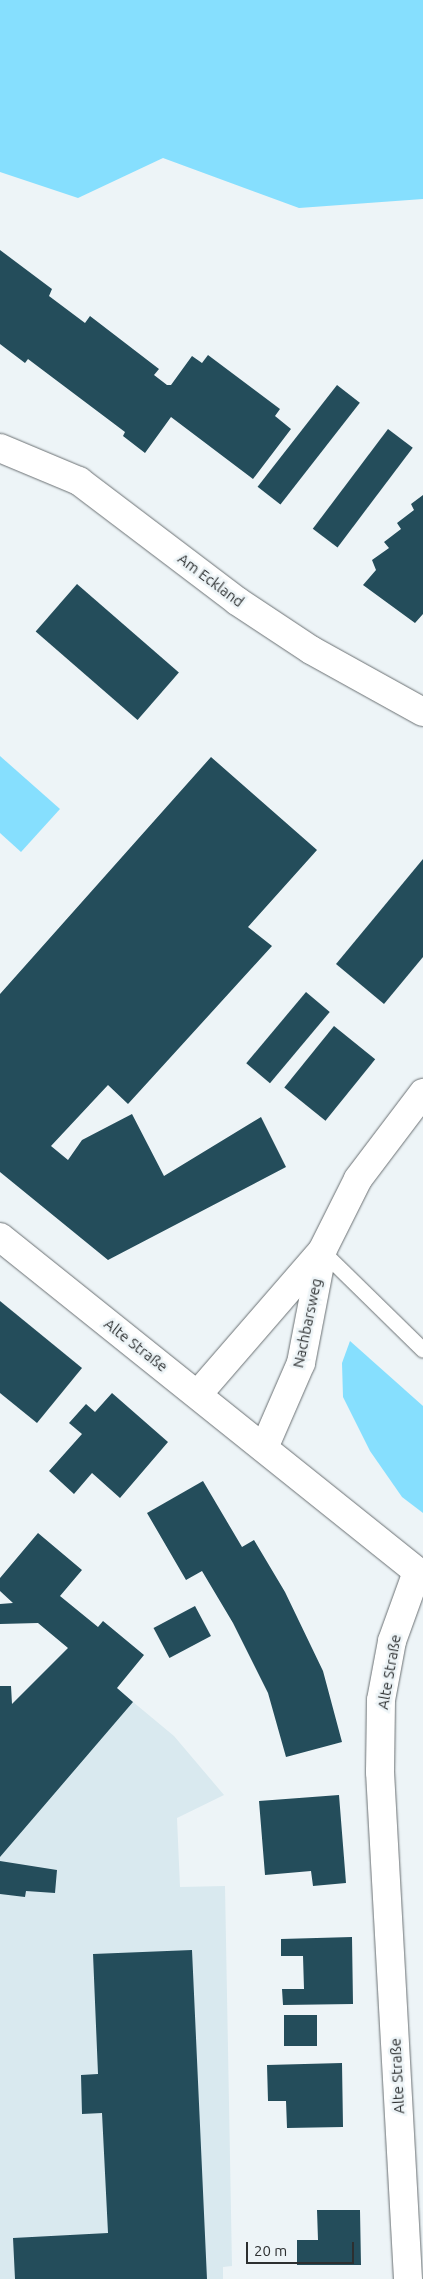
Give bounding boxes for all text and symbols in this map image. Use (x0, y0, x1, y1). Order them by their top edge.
street label: Am Eckland (174, 549, 248, 611)
street label: Nachbarsweg (289, 1277, 325, 1369)
street label: Alte Straße (101, 1315, 171, 1375)
street label: Alte Straße (374, 1633, 404, 1711)
street label: Alte Straße (386, 2038, 408, 2114)
scale bar (248, 2232, 356, 2264)
text: 20 m (254, 2242, 287, 2259)

